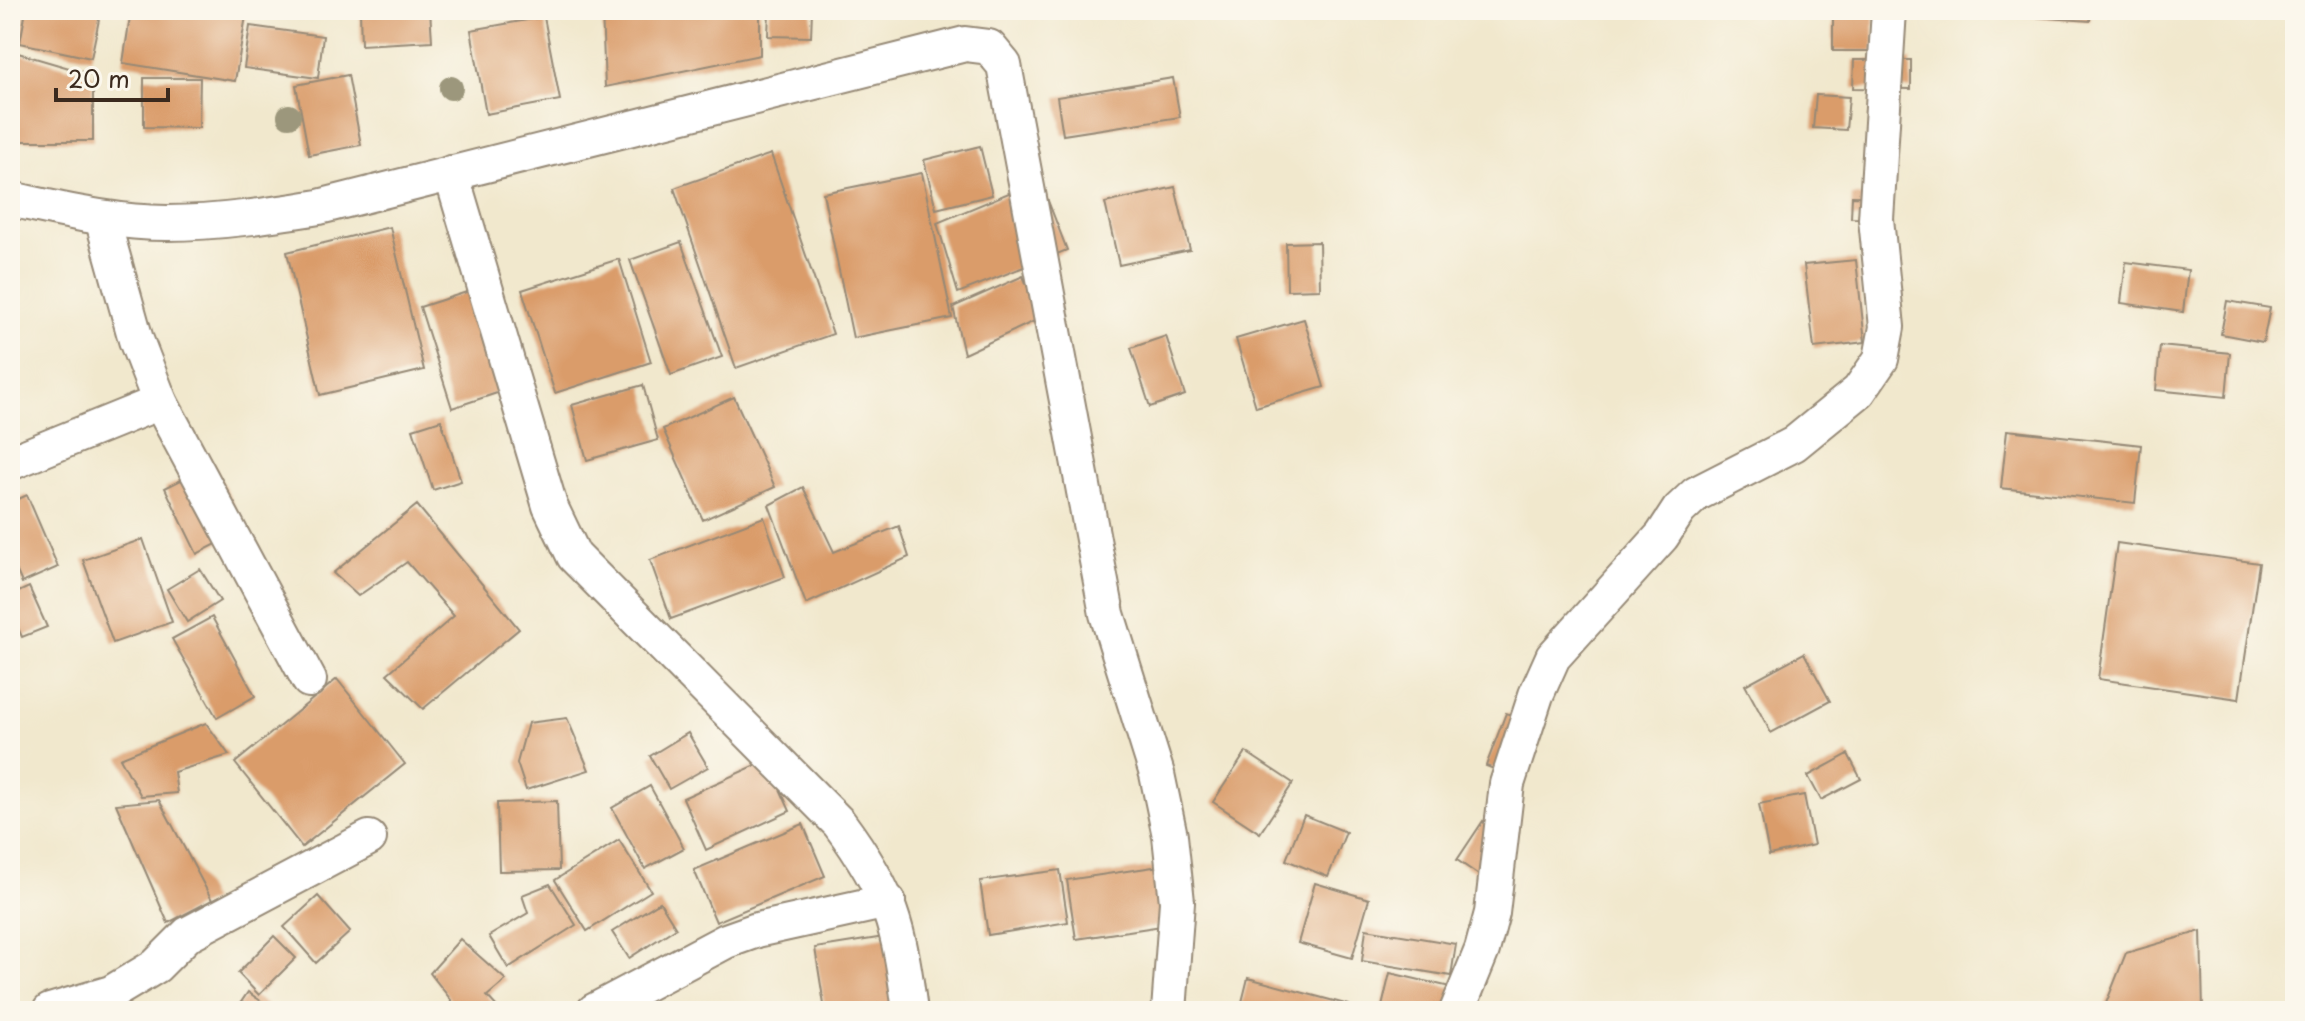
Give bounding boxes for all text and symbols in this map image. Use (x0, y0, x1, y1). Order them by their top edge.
scale bar (56, 52, 168, 102)
text: 20 m (68, 60, 130, 96)

